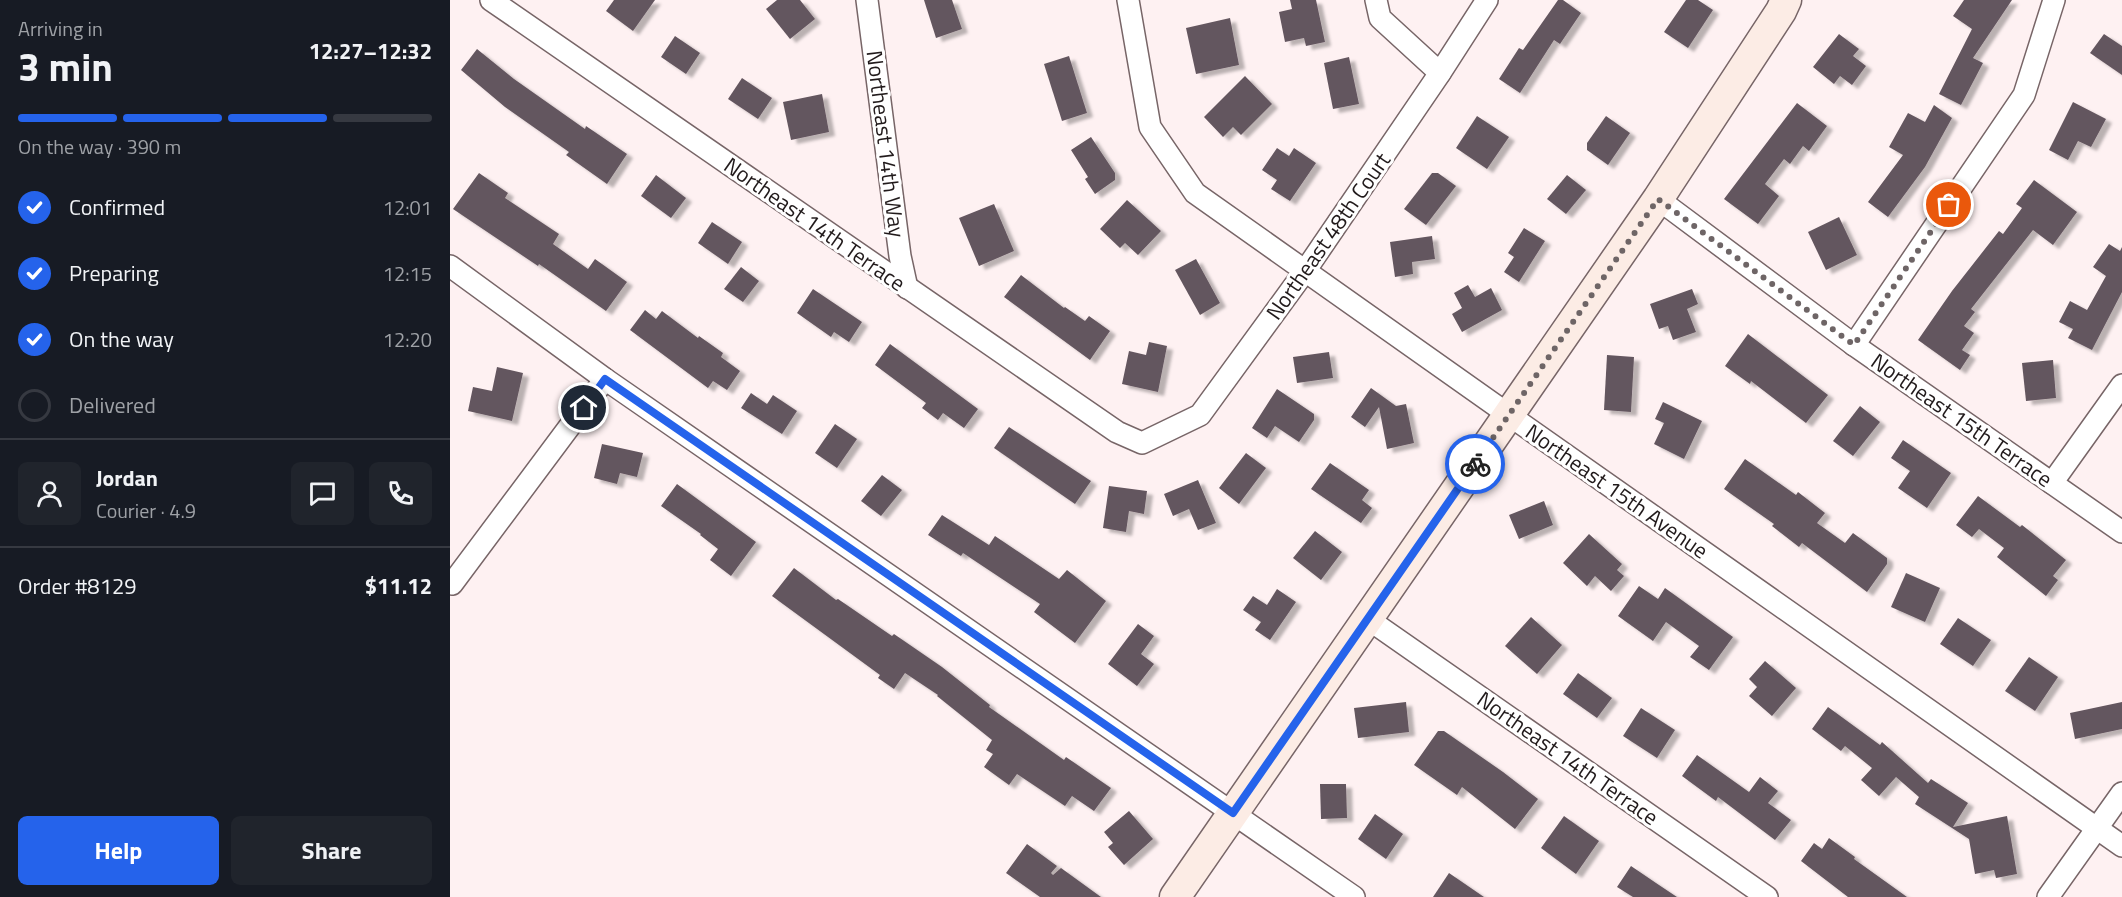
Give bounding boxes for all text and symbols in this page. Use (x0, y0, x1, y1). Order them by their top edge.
text: Arriving in (18, 13, 103, 44)
text: 12:27–12:32 (309, 34, 432, 68)
text: 3 min (18, 37, 113, 96)
street label: Northeast 14th Way (858, 49, 914, 240)
text: On the way · 390 m (18, 131, 181, 162)
street label: Northeast 48th Court (1257, 145, 1399, 327)
street label: Northeast 14th Terrace (717, 148, 913, 300)
pin (1923, 179, 1974, 230)
icon: bag (1932, 188, 1965, 221)
text: Confirmed (69, 190, 165, 224)
icon: check (18, 191, 51, 224)
text: 12:01 (383, 192, 432, 223)
text: Preparing (69, 256, 159, 290)
icon: check (18, 257, 51, 290)
text: 12:15 (383, 258, 432, 289)
text: On the way (69, 322, 174, 356)
icon: check (18, 323, 51, 356)
text: 12:20 (383, 324, 432, 355)
street label: Northeast 15th Terrace (1864, 344, 2060, 496)
pin (558, 382, 609, 433)
text: Delivered (69, 388, 156, 422)
icon: home (567, 391, 600, 424)
street label: Northeast 15th Avenue (1519, 415, 1715, 567)
courier (1445, 434, 1505, 494)
icon: bike (1459, 448, 1492, 481)
text: Jordan (96, 461, 158, 495)
button: person (18, 462, 81, 525)
button: chat (291, 462, 354, 525)
button: phone (369, 462, 432, 525)
text: Courier · 4.9 (96, 495, 196, 526)
text: Order #8129 (18, 569, 137, 603)
text: $11.12 (365, 569, 432, 603)
street label: Northeast 14th Terrace (1470, 682, 1666, 834)
button: Help (18, 816, 219, 885)
button: Share (231, 816, 432, 885)

